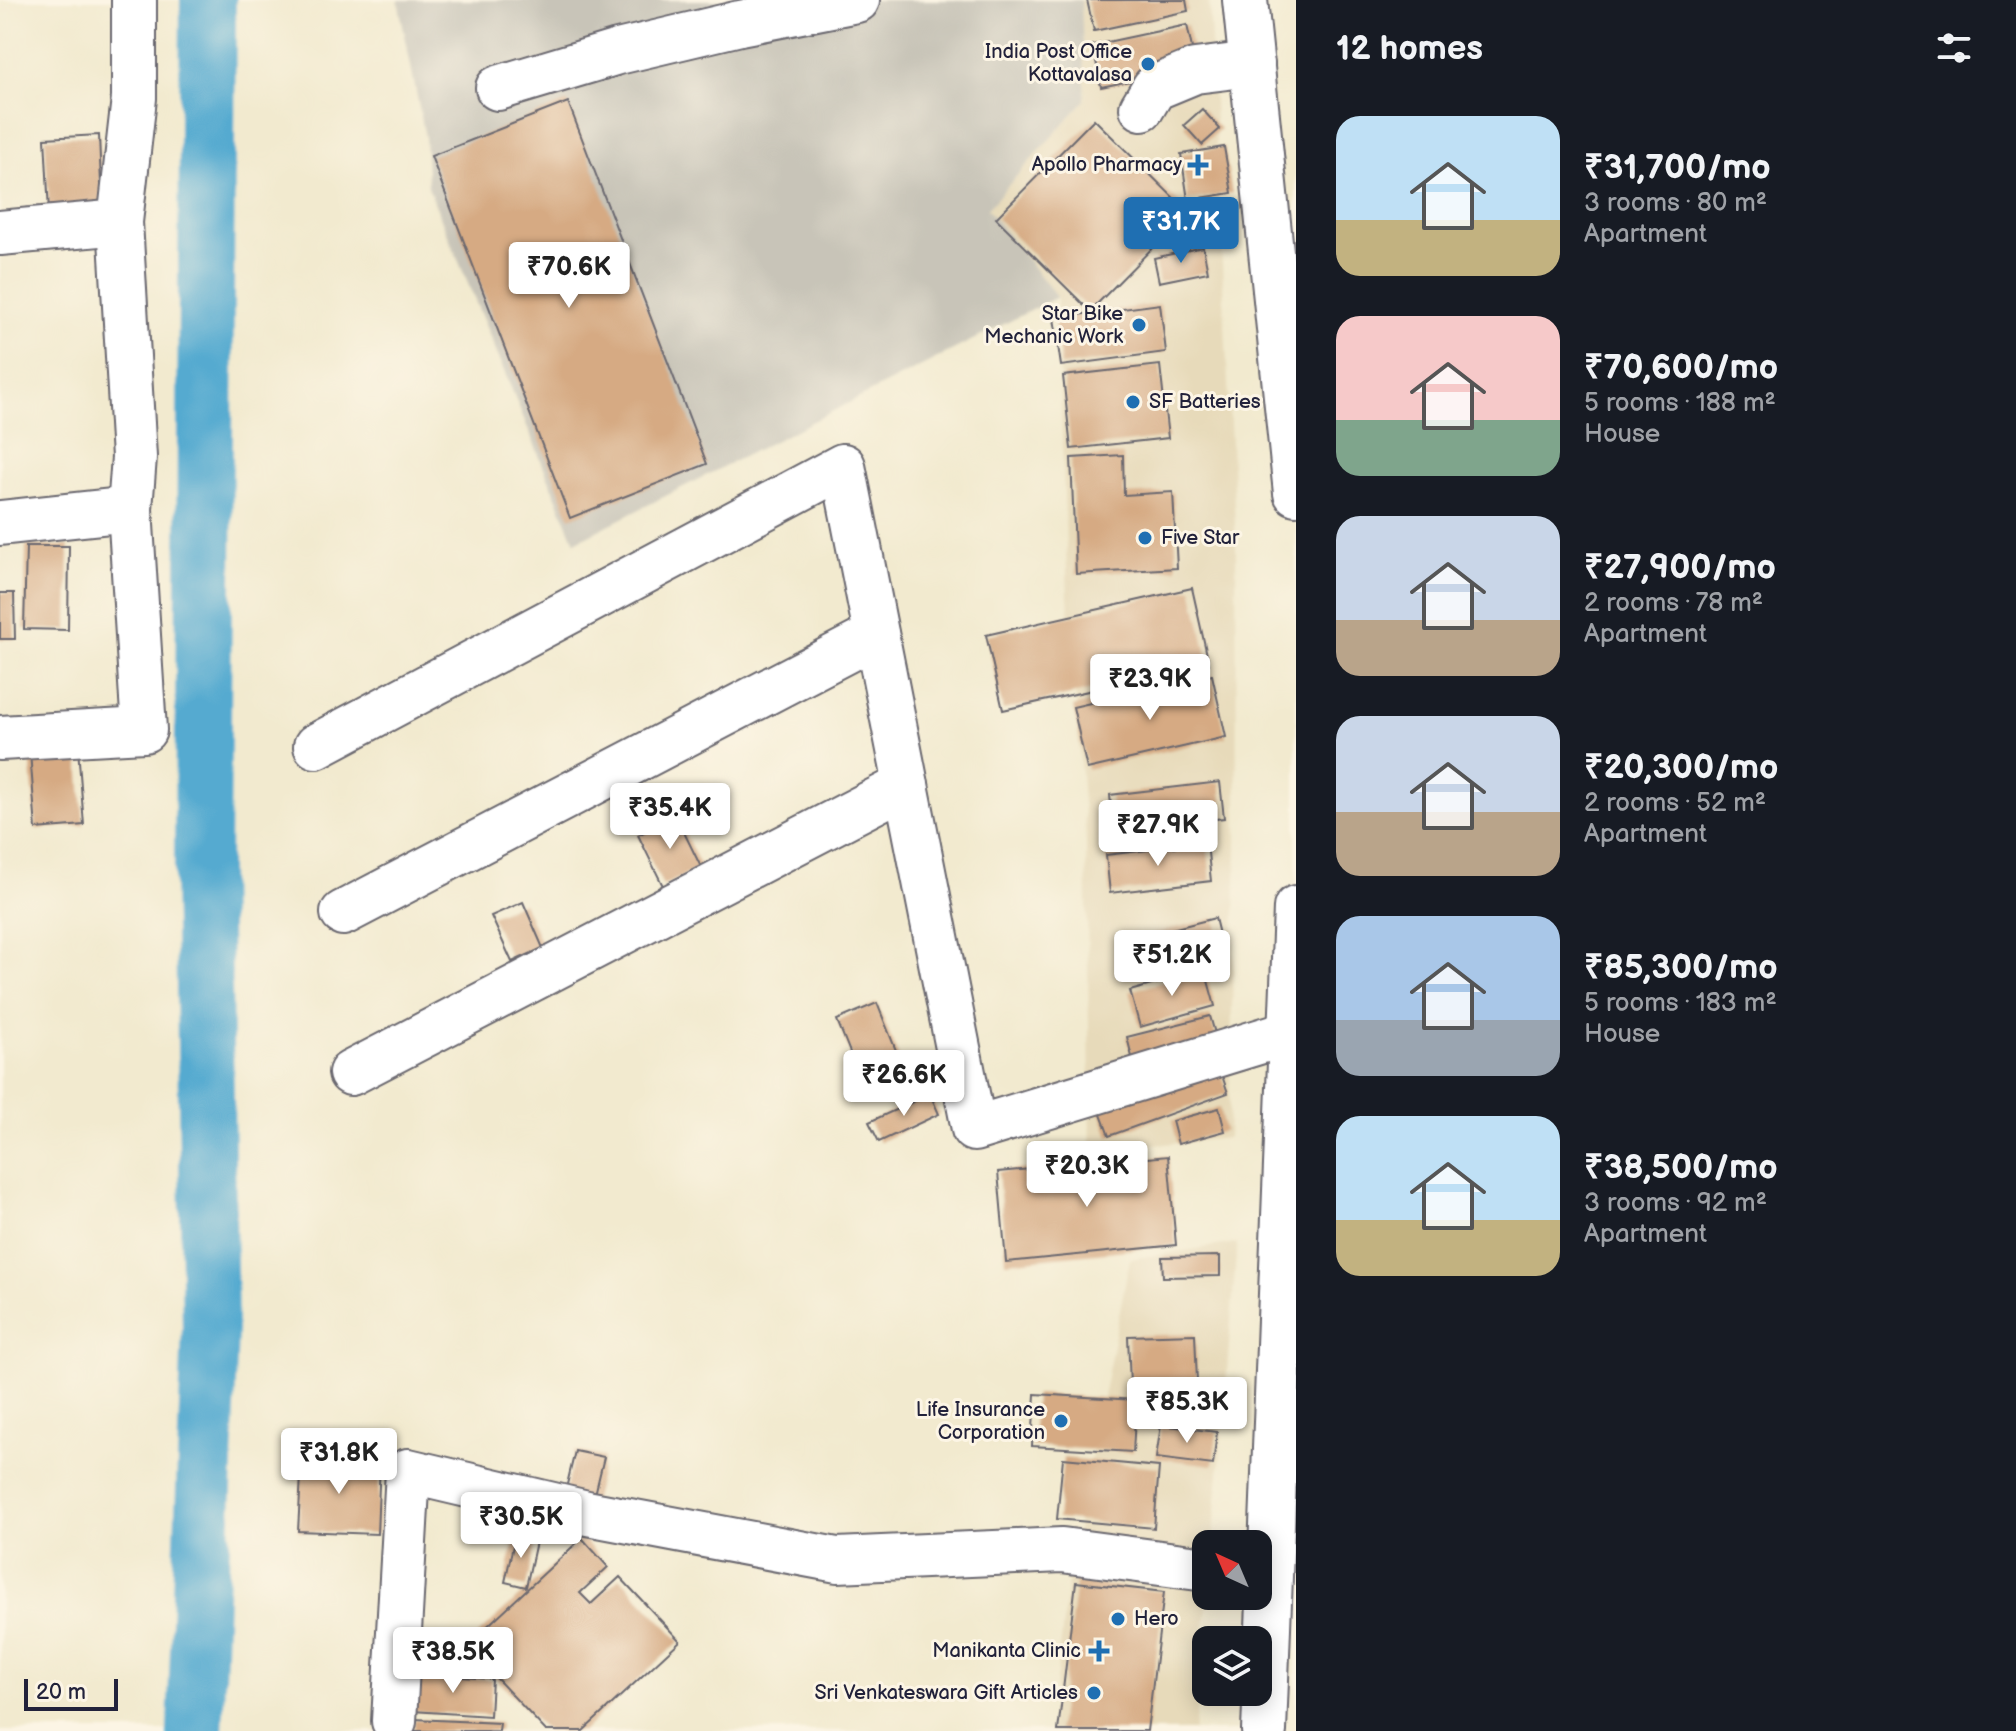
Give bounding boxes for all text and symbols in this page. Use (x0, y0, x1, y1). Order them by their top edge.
icon: filters (1932, 26, 1976, 70)
text: 12 homes (1336, 28, 1483, 69)
place label: India Post Office Kottavalasa (985, 40, 1132, 87)
marker: India Post Office Kottavalasa (1139, 55, 1157, 73)
text: ₹31,700/mo (1584, 147, 1771, 188)
icon: home (1400, 148, 1496, 244)
place label: Apollo Pharmacy (1032, 153, 1182, 177)
marker: Apollo Pharmacy (1189, 156, 1207, 174)
text: 3 rooms · 80 m² (1584, 188, 1767, 219)
pin: ₹31.7K (1116, 197, 1246, 265)
text: ₹31.7K (1142, 207, 1220, 238)
text: Apartment (1584, 219, 1707, 250)
pin: ₹70.6K (504, 242, 634, 310)
text: ₹70.6K (527, 252, 611, 283)
place label: Star Bike Mechanic Work (984, 302, 1123, 349)
marker: Star Bike Mechanic Work (1130, 316, 1148, 334)
text: ₹70,600/mo (1584, 347, 1778, 388)
icon: home (1400, 348, 1496, 444)
text: 5 rooms · 188 m² (1584, 388, 1776, 419)
place label: SF Batteries (1149, 390, 1261, 414)
marker: SF Batteries (1124, 393, 1142, 411)
text: House (1584, 419, 1660, 450)
place label: Five Star (1161, 526, 1240, 550)
marker: Five Star (1136, 529, 1154, 547)
text: ₹27,900/mo (1584, 547, 1776, 588)
icon: home (1400, 548, 1496, 644)
text: 2 rooms · 78 m² (1584, 588, 1763, 619)
text: Apartment (1584, 619, 1707, 650)
pin: ₹23.9K (1085, 654, 1215, 722)
text: ₹23.9K (1108, 664, 1192, 695)
text: ₹20,300/mo (1584, 747, 1778, 788)
icon: home (1400, 748, 1496, 844)
pin: ₹35.4K (605, 783, 735, 851)
text: 2 rooms · 52 m² (1584, 788, 1766, 819)
text: ₹35.4K (628, 793, 712, 824)
pin: ₹27.9K (1093, 800, 1223, 868)
text: ₹27.9K (1117, 810, 1199, 841)
text: Apartment (1584, 819, 1707, 850)
pin: ₹51.2K (1107, 930, 1237, 998)
text: ₹51.2K (1132, 940, 1212, 971)
text: ₹85,300/mo (1584, 947, 1778, 988)
icon: home (1400, 948, 1496, 1044)
text: 5 rooms · 183 m² (1584, 988, 1777, 1019)
text: House (1584, 1019, 1660, 1050)
pin: ₹26.6K (839, 1050, 969, 1118)
text: ₹26.6K (861, 1060, 947, 1091)
pin: ₹20.3K (1022, 1141, 1152, 1209)
text: ₹38,500/mo (1584, 1147, 1778, 1188)
icon: home (1400, 1148, 1496, 1244)
text: ₹20.3K (1045, 1151, 1129, 1182)
text: 3 rooms · 92 m² (1584, 1188, 1767, 1219)
text: Apartment (1584, 1219, 1707, 1250)
pin: ₹85.3K (1122, 1377, 1252, 1445)
text: ₹85.3K (1145, 1387, 1229, 1418)
place label: Life Insurance Corporation (916, 1398, 1045, 1445)
marker: Life Insurance Corporation (1052, 1412, 1070, 1430)
pin: ₹31.8K (274, 1428, 404, 1496)
text: ₹31.8K (299, 1438, 379, 1469)
pin: ₹30.5K (456, 1492, 586, 1560)
text: ₹30.5K (479, 1502, 563, 1533)
north arrow (1192, 1530, 1272, 1610)
map controls (1192, 1530, 1272, 1706)
place label: Hero (1134, 1607, 1179, 1631)
marker: Hero (1109, 1610, 1127, 1628)
button: layers (1192, 1626, 1272, 1706)
pin: ₹38.5K (388, 1627, 518, 1695)
text: ₹38.5K (411, 1637, 495, 1668)
place label: Manikanta Clinic (932, 1639, 1081, 1663)
marker: Manikanta Clinic (1088, 1640, 1110, 1662)
scale bar (24, 1675, 118, 1711)
text: 20 m (36, 1679, 86, 1706)
place label: Sri Venkateswara Gift Articles (815, 1681, 1078, 1705)
marker: Sri Venkateswara Gift Articles (1085, 1684, 1103, 1702)

